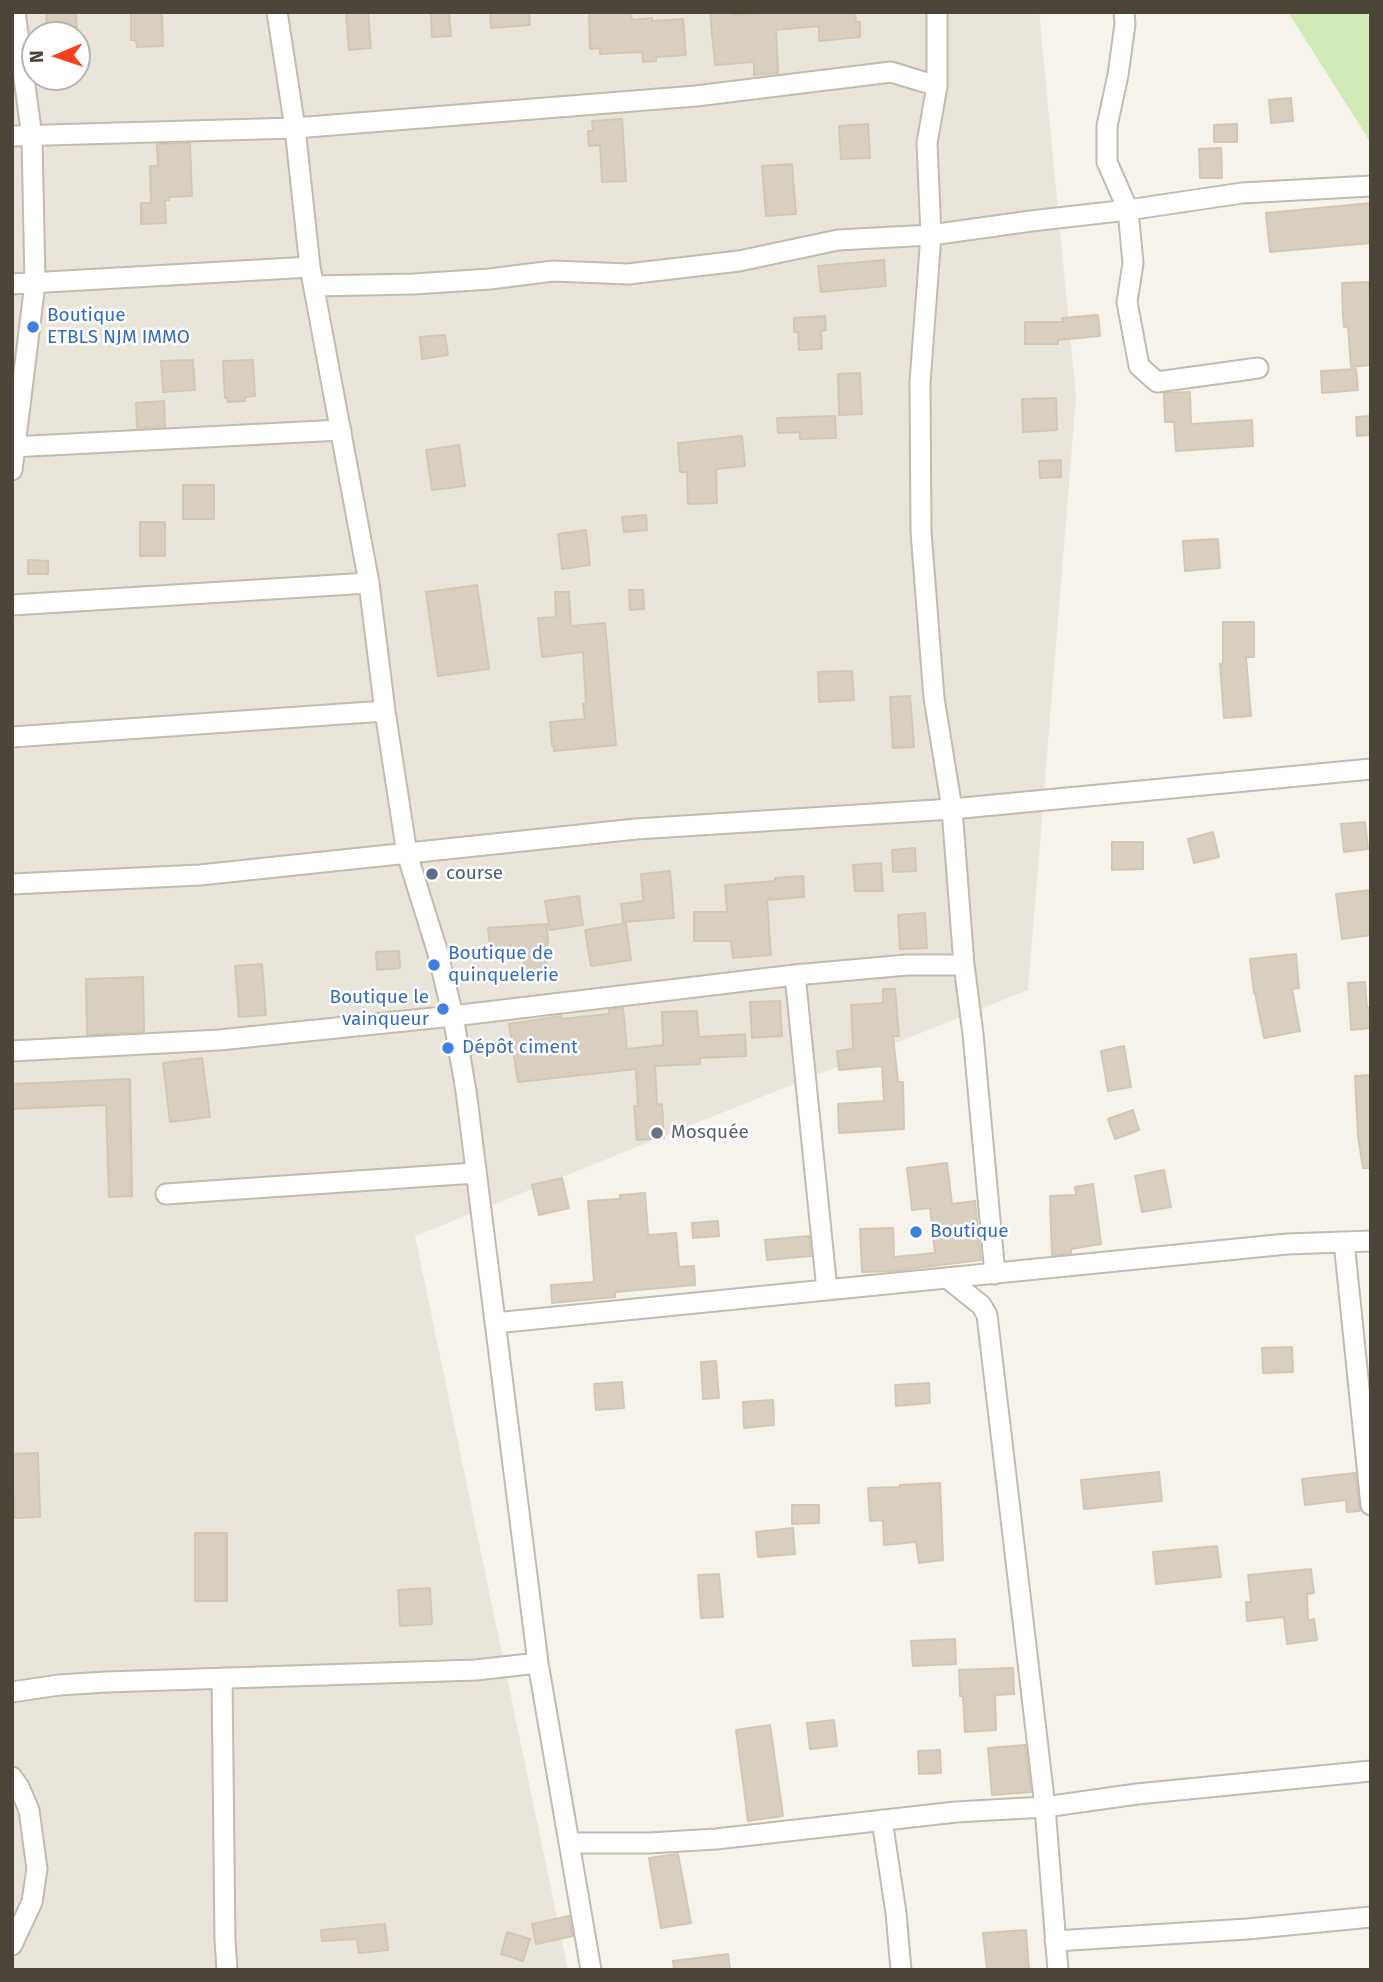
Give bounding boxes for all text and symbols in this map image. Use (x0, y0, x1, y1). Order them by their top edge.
north arrow (21, 21, 91, 91)
text: N (25, 50, 48, 63)
place label: Boutique ETBLS NJM IMMO (47, 305, 190, 349)
marker: Boutique ETBLS NJM IMMO (25, 319, 41, 335)
place label: course (446, 863, 503, 885)
marker: course (424, 866, 440, 882)
place label: Boutique de quinquelerie (448, 943, 559, 987)
marker: Boutique de quinquelerie (426, 957, 442, 973)
place label: Boutique le vainqueur (329, 987, 429, 1031)
marker: Boutique le vainqueur (435, 1001, 451, 1017)
place label: Dépôt ciment (462, 1037, 578, 1059)
marker: Dépôt ciment (440, 1040, 456, 1056)
place label: Mosquée (671, 1122, 749, 1144)
marker: Mosquée (649, 1125, 665, 1141)
place label: Boutique (930, 1221, 1009, 1243)
marker: Boutique (908, 1224, 924, 1240)

